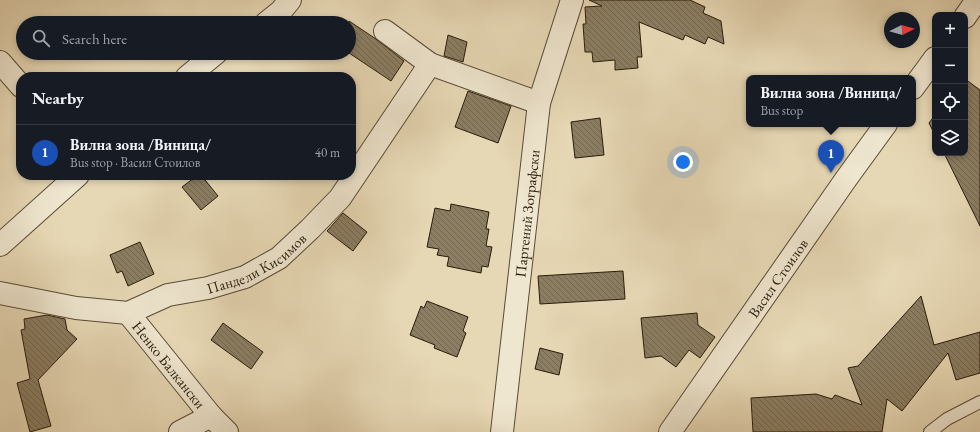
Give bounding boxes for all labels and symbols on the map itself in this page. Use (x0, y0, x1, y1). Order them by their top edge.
north arrow (884, 12, 920, 48)
pin: 1 (818, 140, 844, 173)
street label: Партений Зографски (510, 148, 543, 278)
your location (673, 152, 693, 172)
street label: Пандели Кисимов (204, 228, 310, 297)
street label: Васил Стоилов (743, 234, 811, 321)
street label: Ненко Балкански (128, 317, 210, 412)

